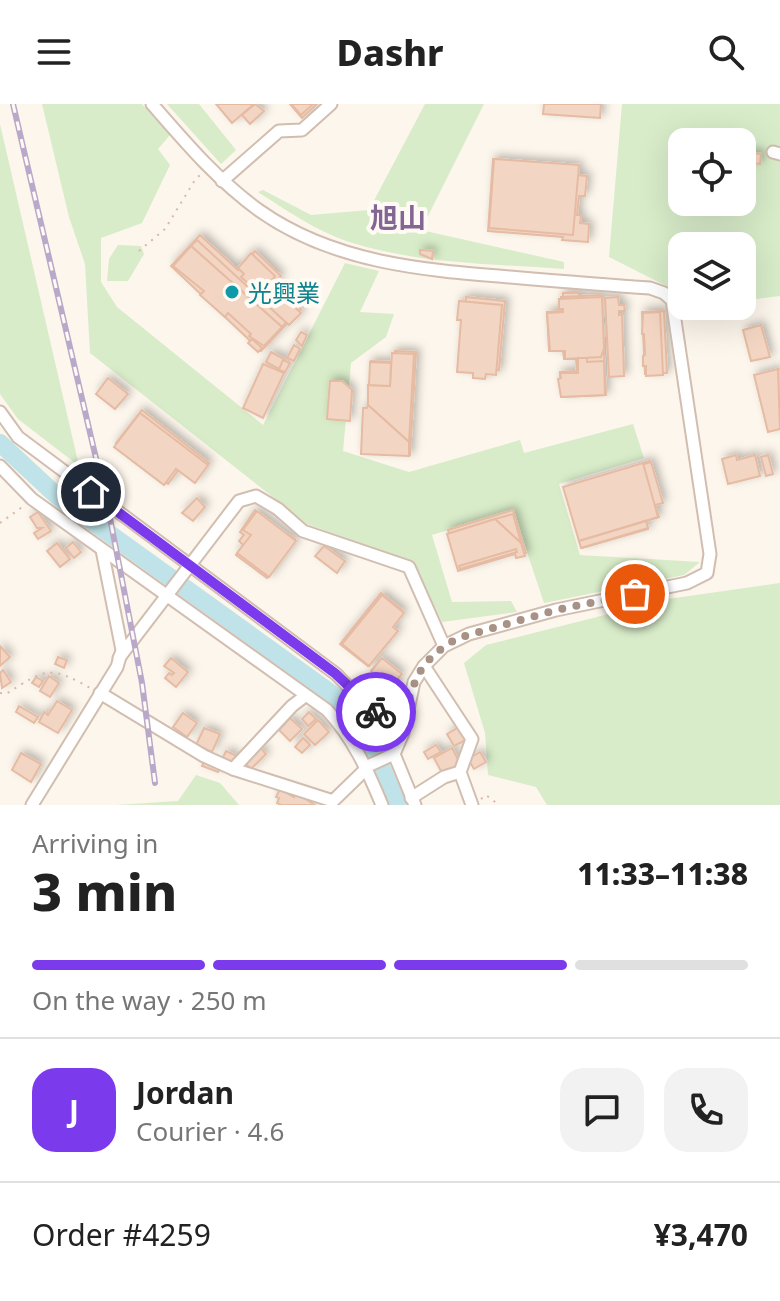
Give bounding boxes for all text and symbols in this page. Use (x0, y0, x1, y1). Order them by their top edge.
text: Dashr (337, 28, 443, 77)
icon: menu (32, 30, 76, 74)
icon: search (704, 30, 748, 74)
map controls (668, 128, 756, 320)
button: locate (668, 128, 756, 216)
district label: 旭山 (370, 198, 426, 236)
button: layers (668, 232, 756, 320)
place label: 光興業 (248, 276, 320, 309)
marker: 光興業 (223, 283, 241, 301)
pin (57, 458, 125, 526)
icon: home (69, 470, 113, 514)
pin (601, 560, 669, 628)
icon: bag (613, 572, 657, 616)
courier (336, 672, 416, 752)
icon: bike (354, 690, 398, 734)
text: Arriving in (32, 825, 158, 861)
text: 11:33–11:38 (577, 853, 748, 894)
text: 3 min (32, 855, 177, 926)
text: On the way · 250 m (32, 982, 266, 1018)
button: chat (560, 1068, 644, 1152)
button: phone (664, 1068, 748, 1152)
text: Jordan (136, 1072, 234, 1113)
text: J (69, 1090, 79, 1131)
text: Courier · 4.6 (136, 1113, 284, 1149)
text: Order #4259 (32, 1214, 211, 1255)
text: ¥3,470 (654, 1214, 748, 1255)

